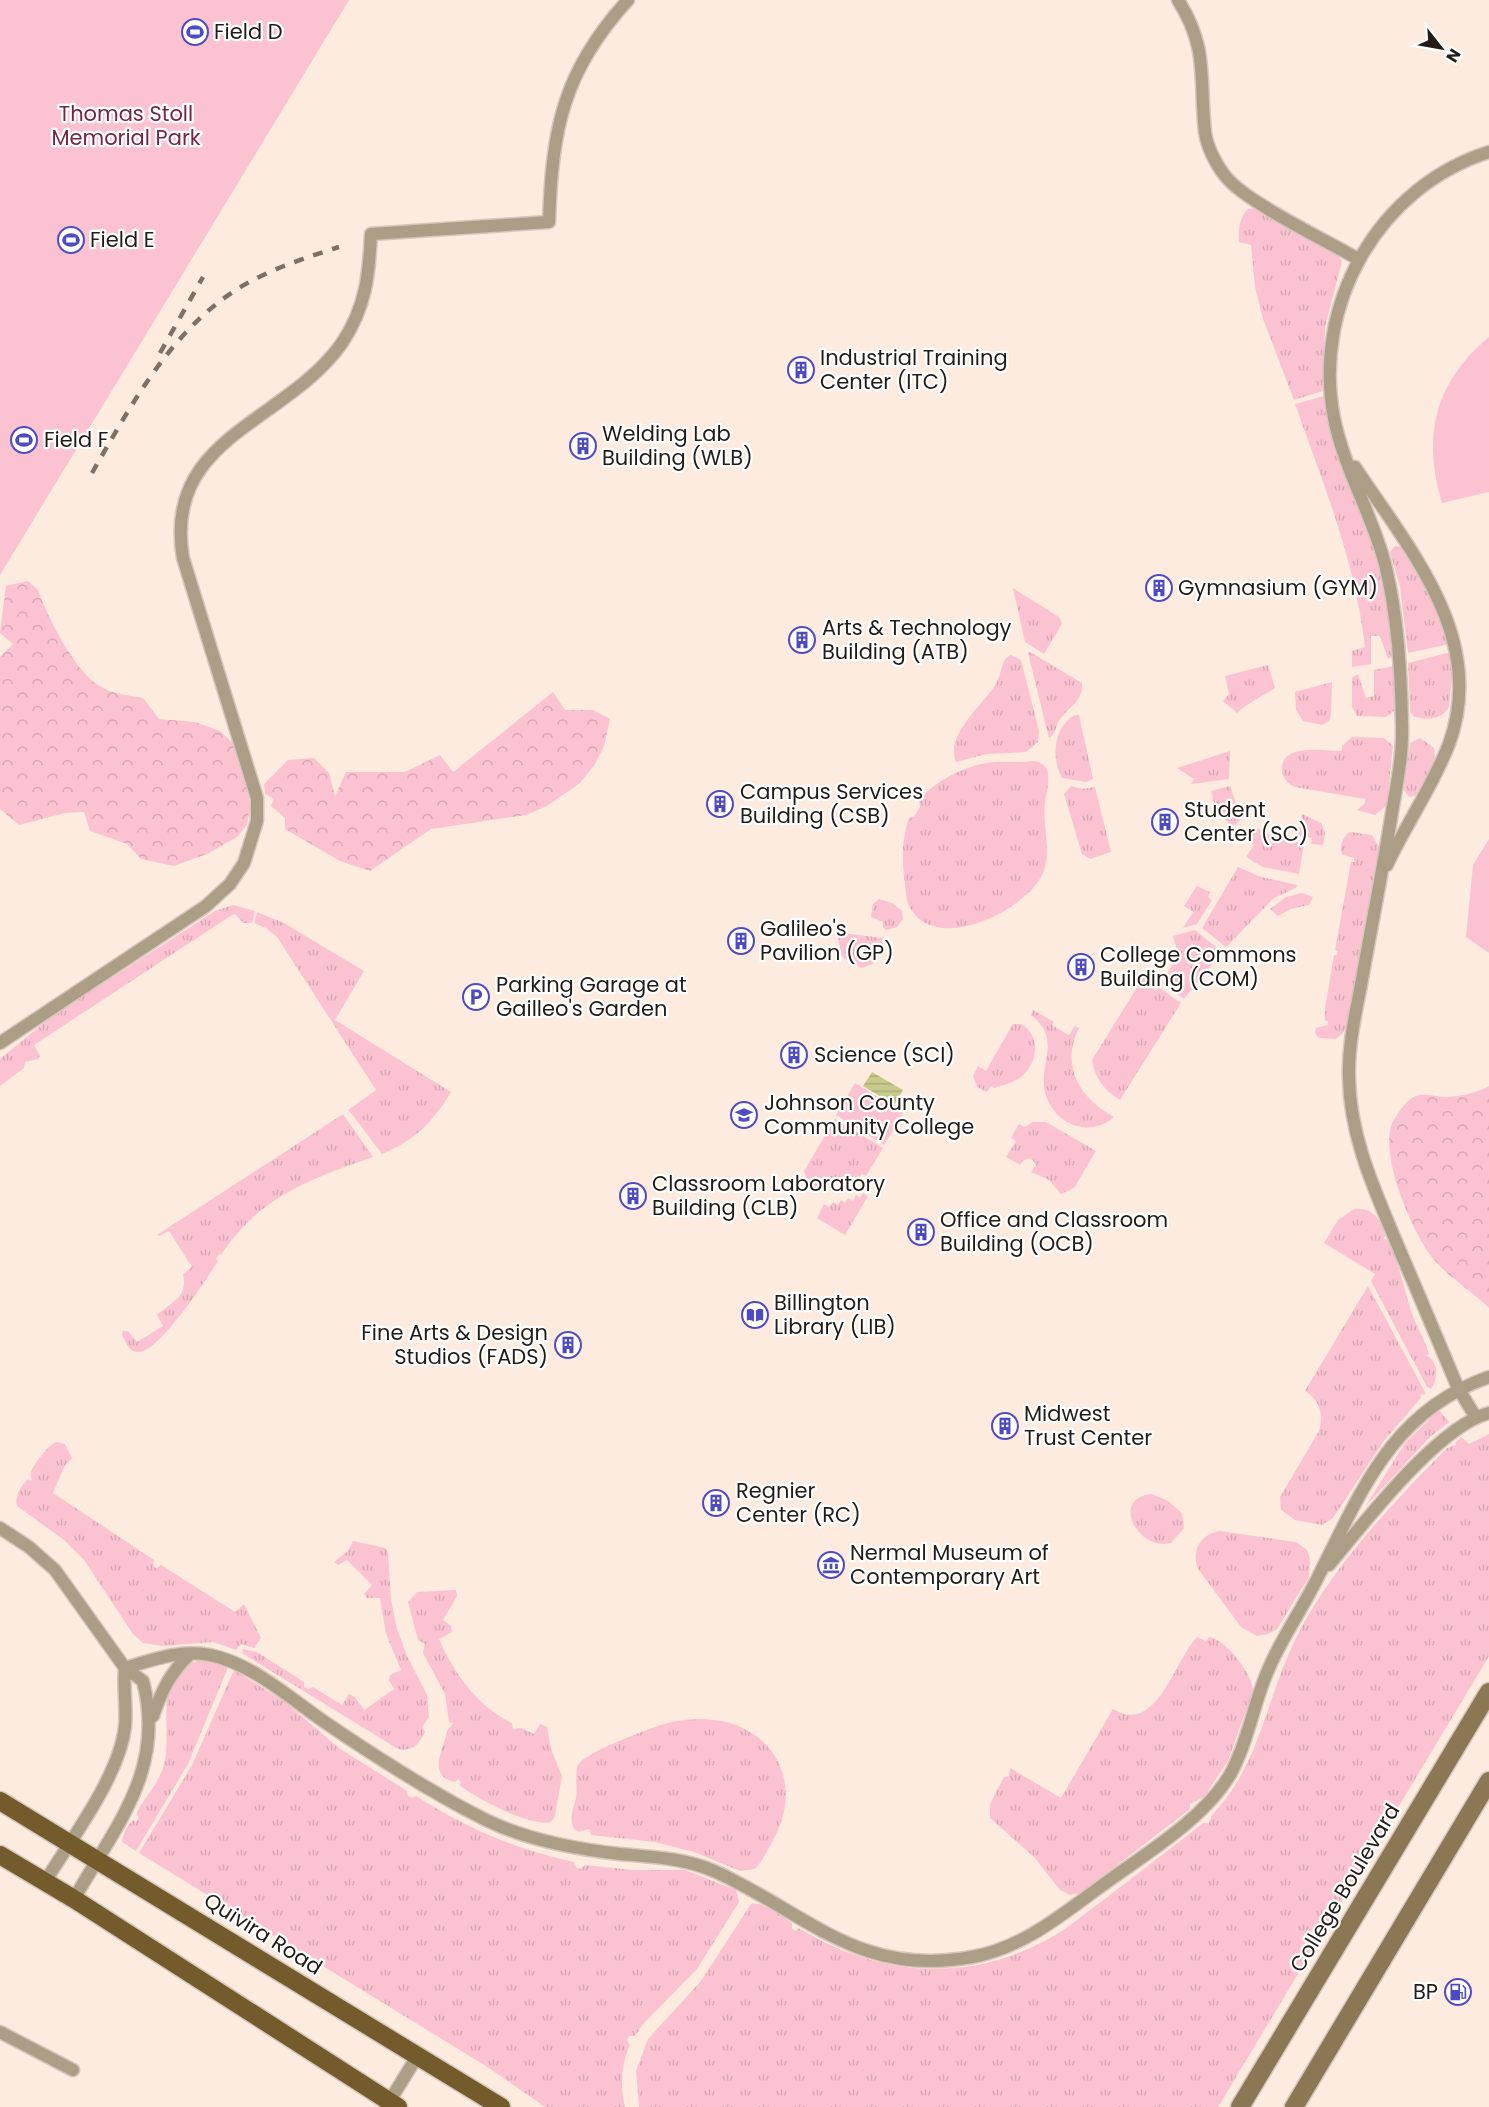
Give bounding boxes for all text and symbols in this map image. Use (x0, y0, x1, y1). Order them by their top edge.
sports icon: Field D (180, 17, 210, 47)
place label: Field D (214, 17, 283, 46)
north arrow (1411, 18, 1471, 78)
text: N (1440, 44, 1466, 67)
park label: Thomas Stoll Memorial Park (51, 99, 201, 152)
sports icon: Field E (56, 225, 86, 255)
place label: Field E (90, 225, 155, 254)
place label: Industrial Training Center (ITC) (820, 343, 1008, 396)
building icon: Industrial Training Center (ITC) (786, 355, 816, 385)
place label: Welding Lab Building (WLB) (602, 419, 753, 472)
sports icon: Field F (9, 425, 39, 455)
place label: Field F (44, 425, 108, 454)
building icon: Welding Lab Building (WLB) (568, 431, 598, 461)
building icon: Gymnasium (GYM) (1144, 573, 1174, 603)
place label: Gymnasium (GYM) (1178, 573, 1378, 602)
place label: Arts & Technology Building (ATB) (822, 613, 1012, 666)
building icon: Arts & Technology Building (ATB) (787, 625, 817, 655)
place label: Campus Services Building (CSB) (740, 777, 923, 830)
building icon: Campus Services Building (CSB) (705, 789, 735, 819)
place label: Student Center (SC) (1184, 795, 1308, 848)
building icon: Student Center (SC) (1150, 807, 1180, 837)
place label: Galileo's Pavilion (GP) (760, 914, 894, 967)
building icon: Galileo's Pavilion (GP) (726, 926, 756, 956)
place label: College Commons Building (COM) (1100, 940, 1297, 993)
building icon: College Commons Building (COM) (1066, 952, 1096, 982)
place label: Parking Garage at Gailleo's Garden (496, 970, 687, 1023)
parking icon: Parking Garage at Gailleo's Garden (461, 982, 491, 1012)
building icon: Science (SCI) (779, 1040, 809, 1070)
place label: Science (SCI) (814, 1040, 955, 1069)
place label: Johnson County Community College (764, 1088, 974, 1141)
school or university icon: Johnson County Community College (729, 1100, 759, 1130)
place label: Classroom Laboratory Building (CLB) (652, 1169, 885, 1222)
building icon: Classroom Laboratory Building (CLB) (618, 1181, 648, 1211)
place label: Office and Classroom Building (OCB) (940, 1205, 1168, 1258)
building icon: Office and Classroom Building (OCB) (906, 1217, 936, 1247)
place label: Billington Library (LIB) (774, 1288, 896, 1341)
library icon: Billington Library (LIB) (740, 1300, 770, 1330)
place label: Fine Arts & Design Studios (FADS) (361, 1318, 548, 1371)
building icon: Fine Arts & Design Studios (FADS) (553, 1330, 583, 1360)
place label: Midwest Trust Center (1024, 1399, 1152, 1452)
building icon: Midwest Trust Center (990, 1411, 1020, 1441)
place label: Regnier Center (RC) (736, 1476, 861, 1529)
building icon: Regnier Center (RC) (701, 1488, 731, 1518)
place label: Nermal Museum of Contemporary Art (850, 1538, 1049, 1591)
museum icon: Nermal Museum of Contemporary Art (816, 1550, 846, 1580)
street label: College Boulevard (1283, 1798, 1406, 1977)
street label: Quivira Road (199, 1886, 328, 1981)
place label: BP (1413, 1977, 1438, 2006)
fuel station icon: BP (1443, 1977, 1473, 2007)

